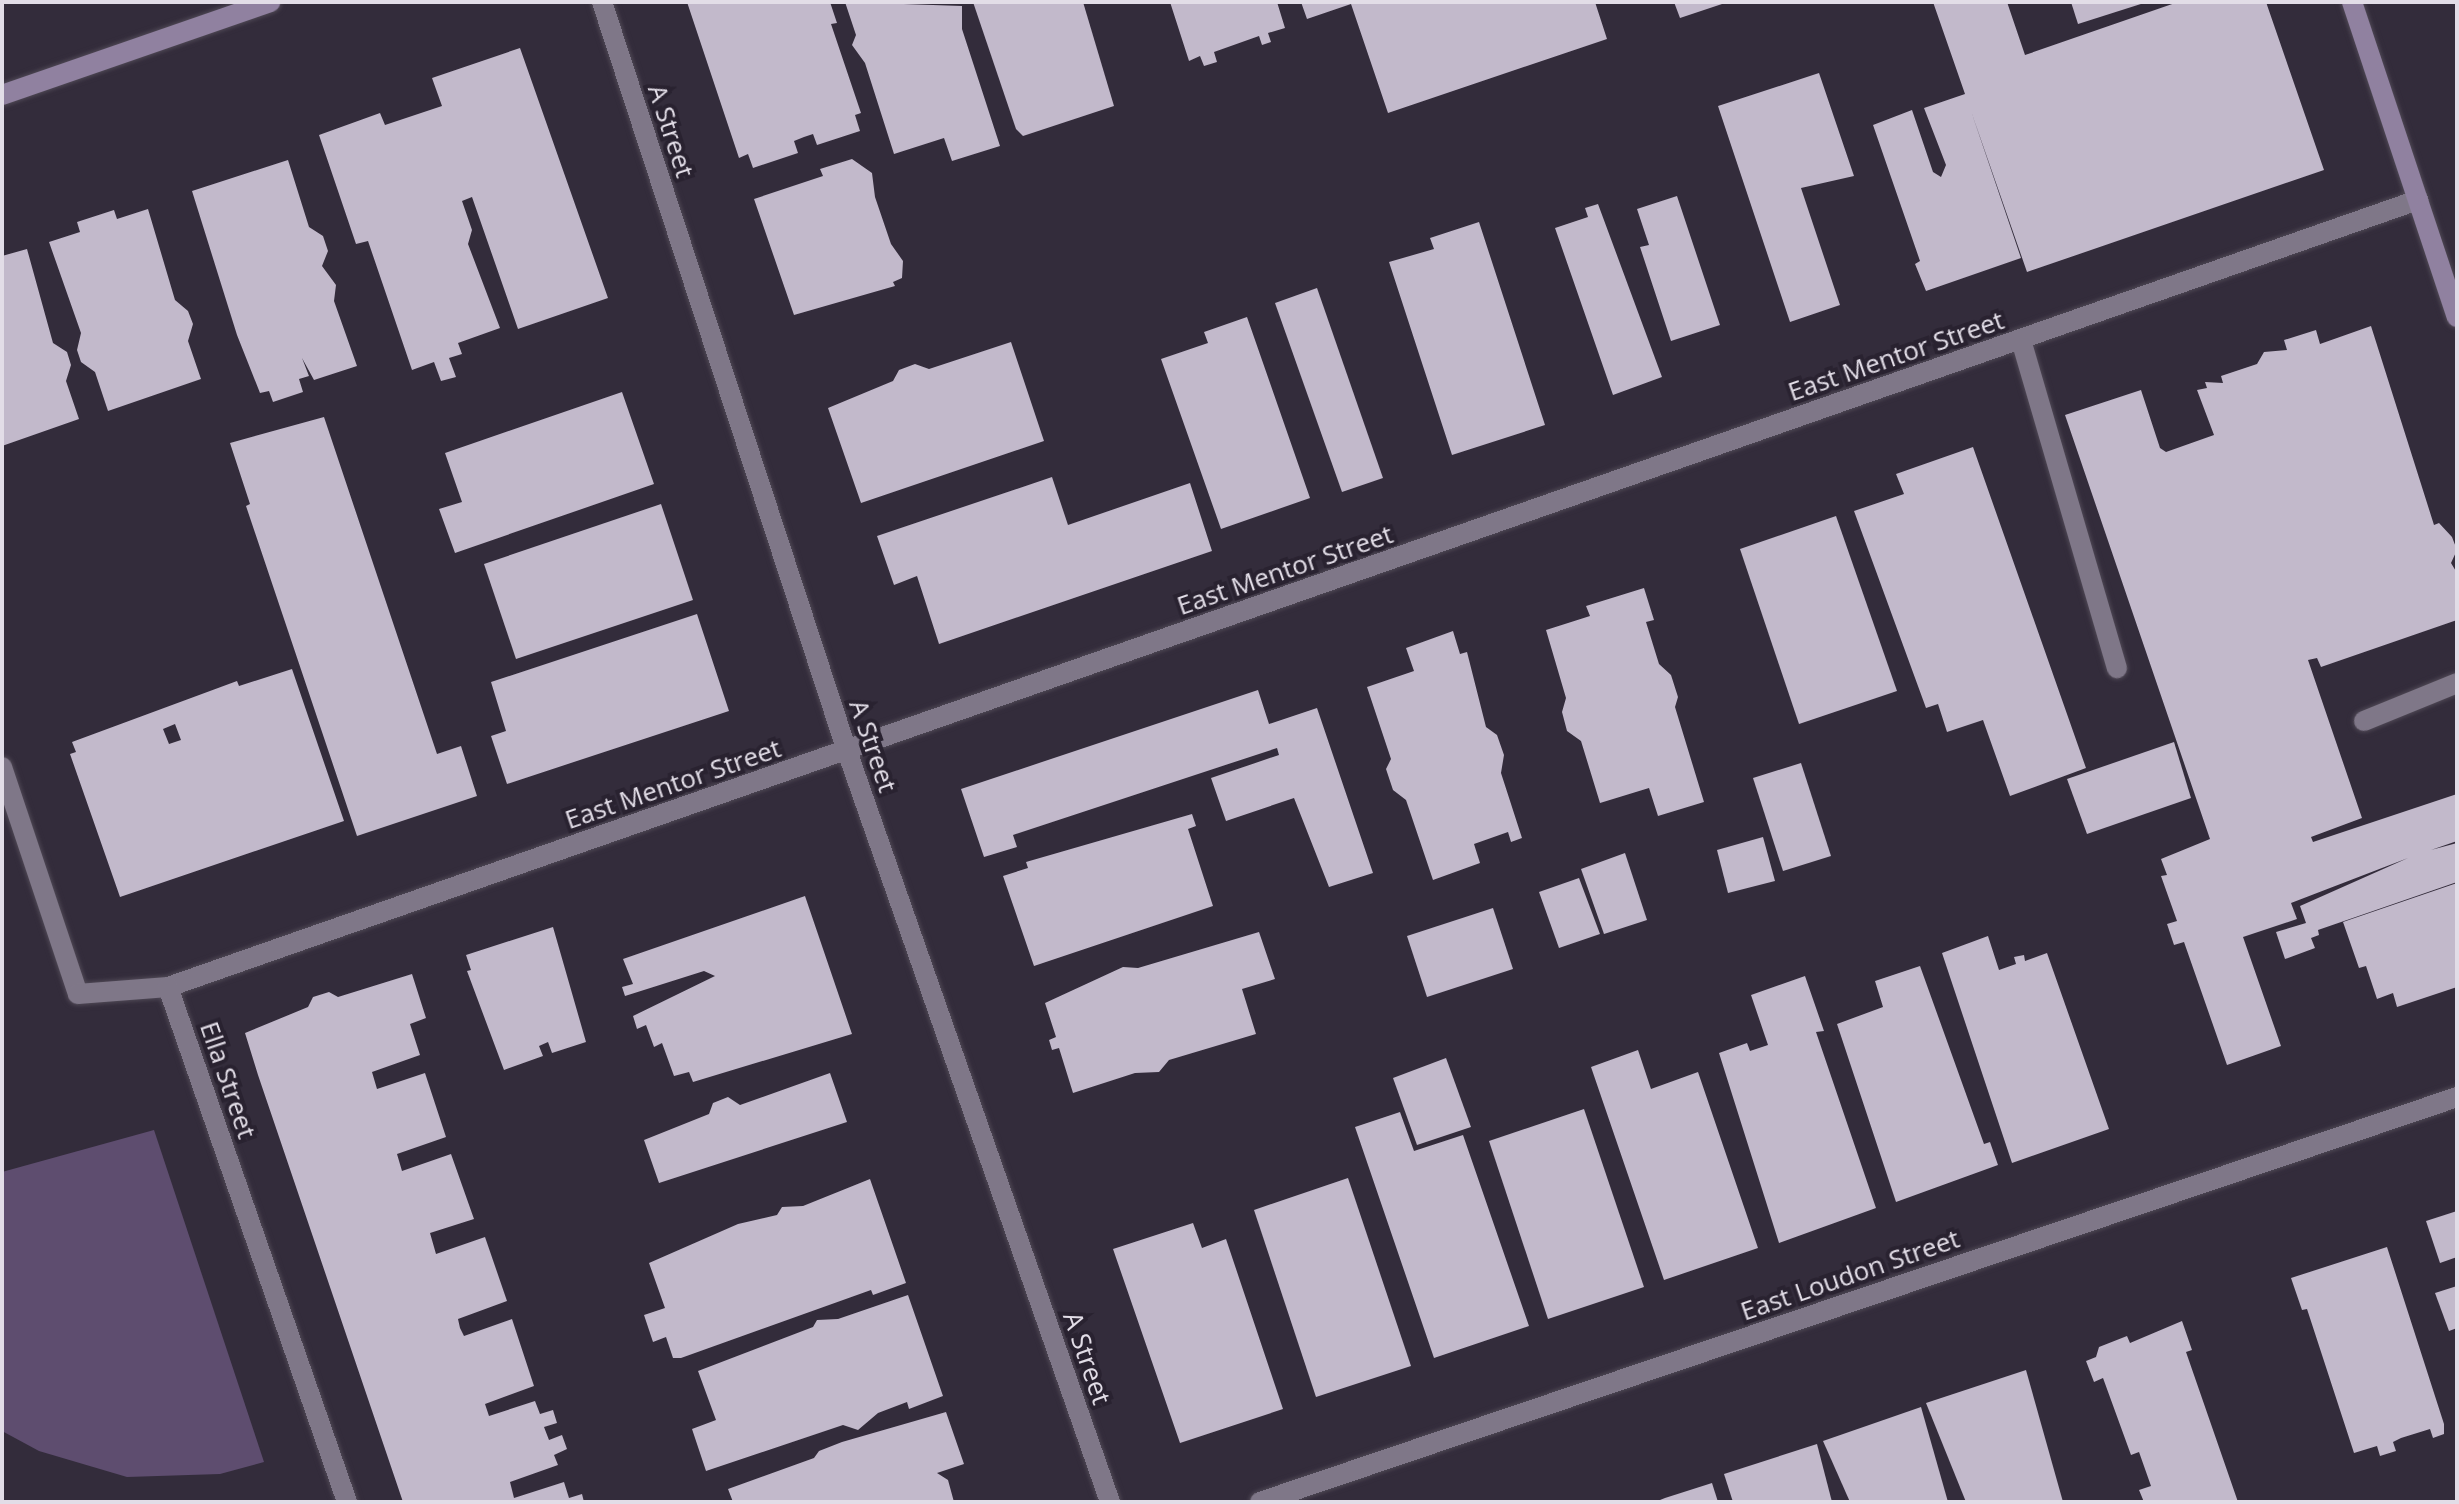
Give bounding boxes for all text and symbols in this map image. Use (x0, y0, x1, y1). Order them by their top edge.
street label: A Street (641, 81, 701, 181)
street label: East Mentor Street (1784, 304, 2008, 408)
street label: East Mentor Street (1173, 518, 1397, 622)
street label: A Street (843, 696, 903, 796)
street label: East Mentor Street (561, 732, 785, 836)
street label: Ella Street (193, 1018, 263, 1142)
street label: East Loudon Street (1737, 1223, 1963, 1327)
street label: A Street (1057, 1308, 1117, 1408)

